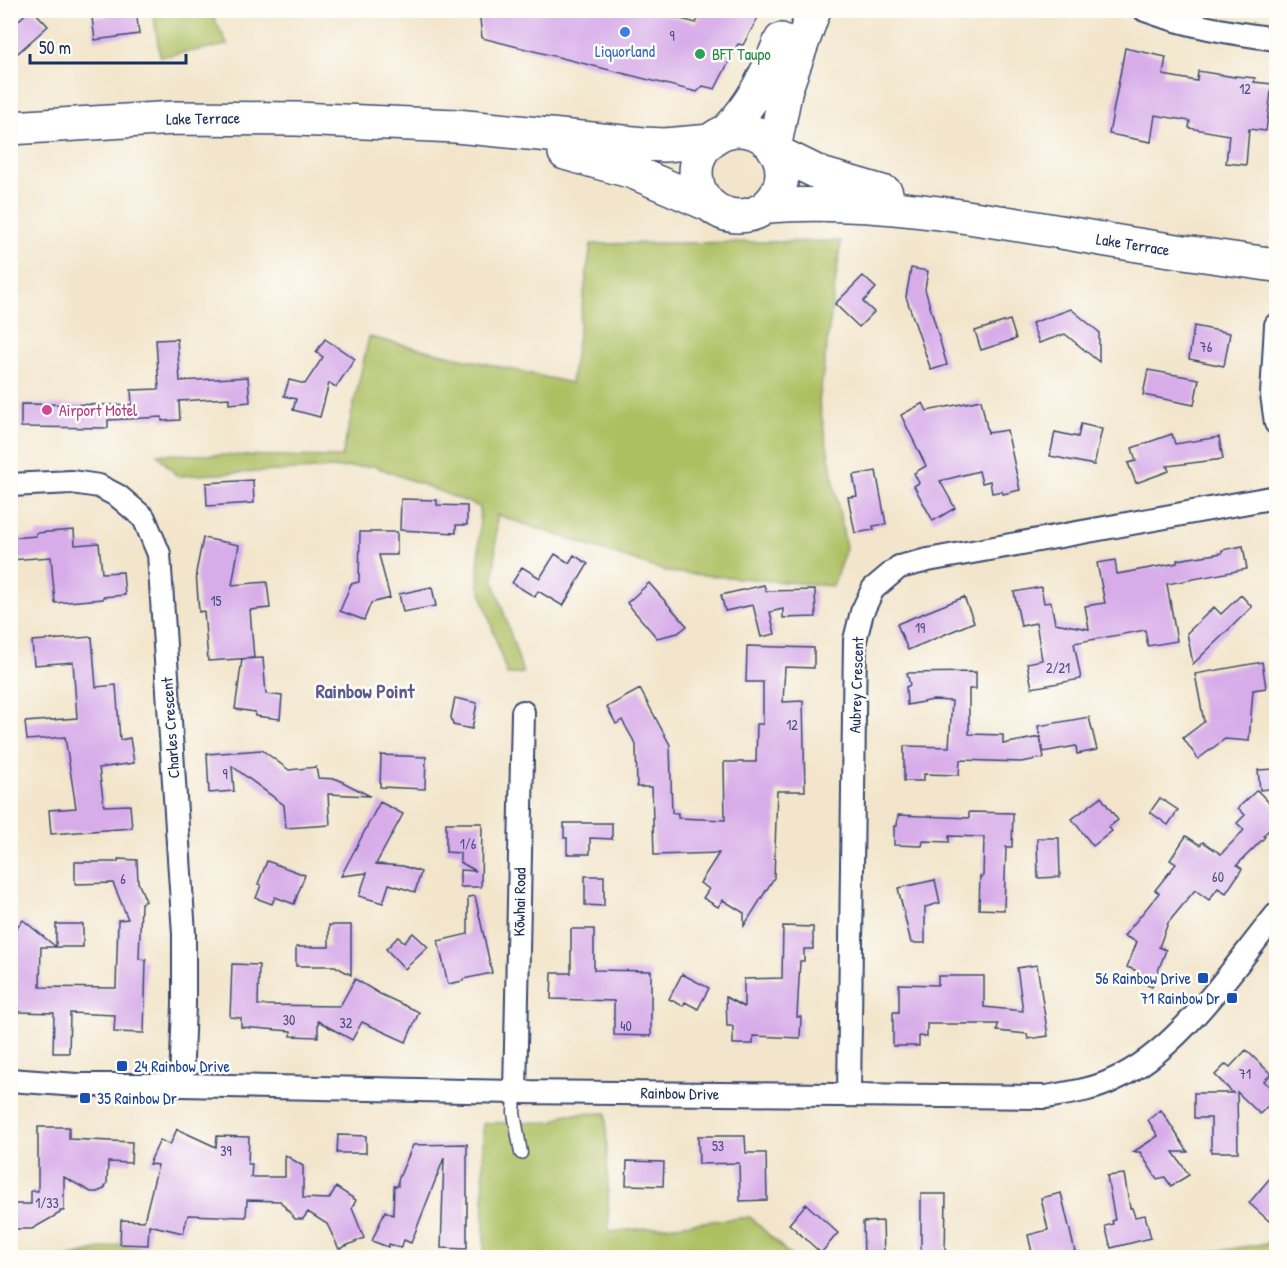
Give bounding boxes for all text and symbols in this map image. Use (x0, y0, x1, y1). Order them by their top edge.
marker: Liquorland (618, 25, 632, 39)
house number: 9 (669, 26, 675, 45)
scale bar (30, 27, 186, 65)
text: 50 m (39, 35, 71, 60)
place label: Liquorland (595, 40, 655, 62)
place label: BFT Taupo (712, 43, 771, 65)
marker: BFT Taupo (693, 47, 707, 61)
house number: 12 (1239, 79, 1251, 98)
street label: Lake Terrace (166, 106, 241, 130)
street label: Lake Terrace (1095, 227, 1172, 261)
house number: 76 (1200, 337, 1213, 356)
place label: Airport Motel (59, 399, 138, 421)
marker: Airport Motel (40, 403, 54, 417)
house number: 15 (210, 591, 222, 610)
house number: 19 (915, 618, 925, 637)
street label: Aubrey Crescent (843, 636, 869, 734)
house number: 2/21 (1046, 658, 1070, 677)
street label: Charles Crescent (155, 676, 185, 779)
district label: Rainbow Point (316, 677, 415, 704)
house number: 12 (786, 715, 798, 734)
house number: 9 (222, 764, 228, 783)
house number: 1/6 (460, 834, 477, 853)
street label: Kōwhai Road (507, 867, 531, 937)
house number: 60 (1212, 867, 1224, 886)
house number: 6 (120, 869, 126, 888)
place label: 56 Rainbow Drive (1096, 967, 1192, 989)
marker: 56 Rainbow Drive (1196, 971, 1210, 985)
place label: 71 Rainbow Dr (1140, 987, 1220, 1009)
marker: 71 Rainbow Dr (1225, 991, 1239, 1005)
house number: 30 (283, 1010, 295, 1029)
house number: 32 (340, 1013, 353, 1032)
house number: 40 (620, 1016, 632, 1035)
place label: 24 Rainbow Drive (134, 1055, 230, 1077)
marker: 24 Rainbow Drive (115, 1059, 129, 1073)
house number: 71 (1239, 1064, 1251, 1083)
street label: Rainbow Drive (641, 1081, 720, 1105)
place label: 35 Rainbow Dr (97, 1087, 177, 1109)
marker: 35 Rainbow Dr (78, 1091, 92, 1105)
house number: 53 (712, 1136, 724, 1155)
house number: 39 (220, 1141, 232, 1160)
house number: 1/33 (35, 1193, 59, 1212)

